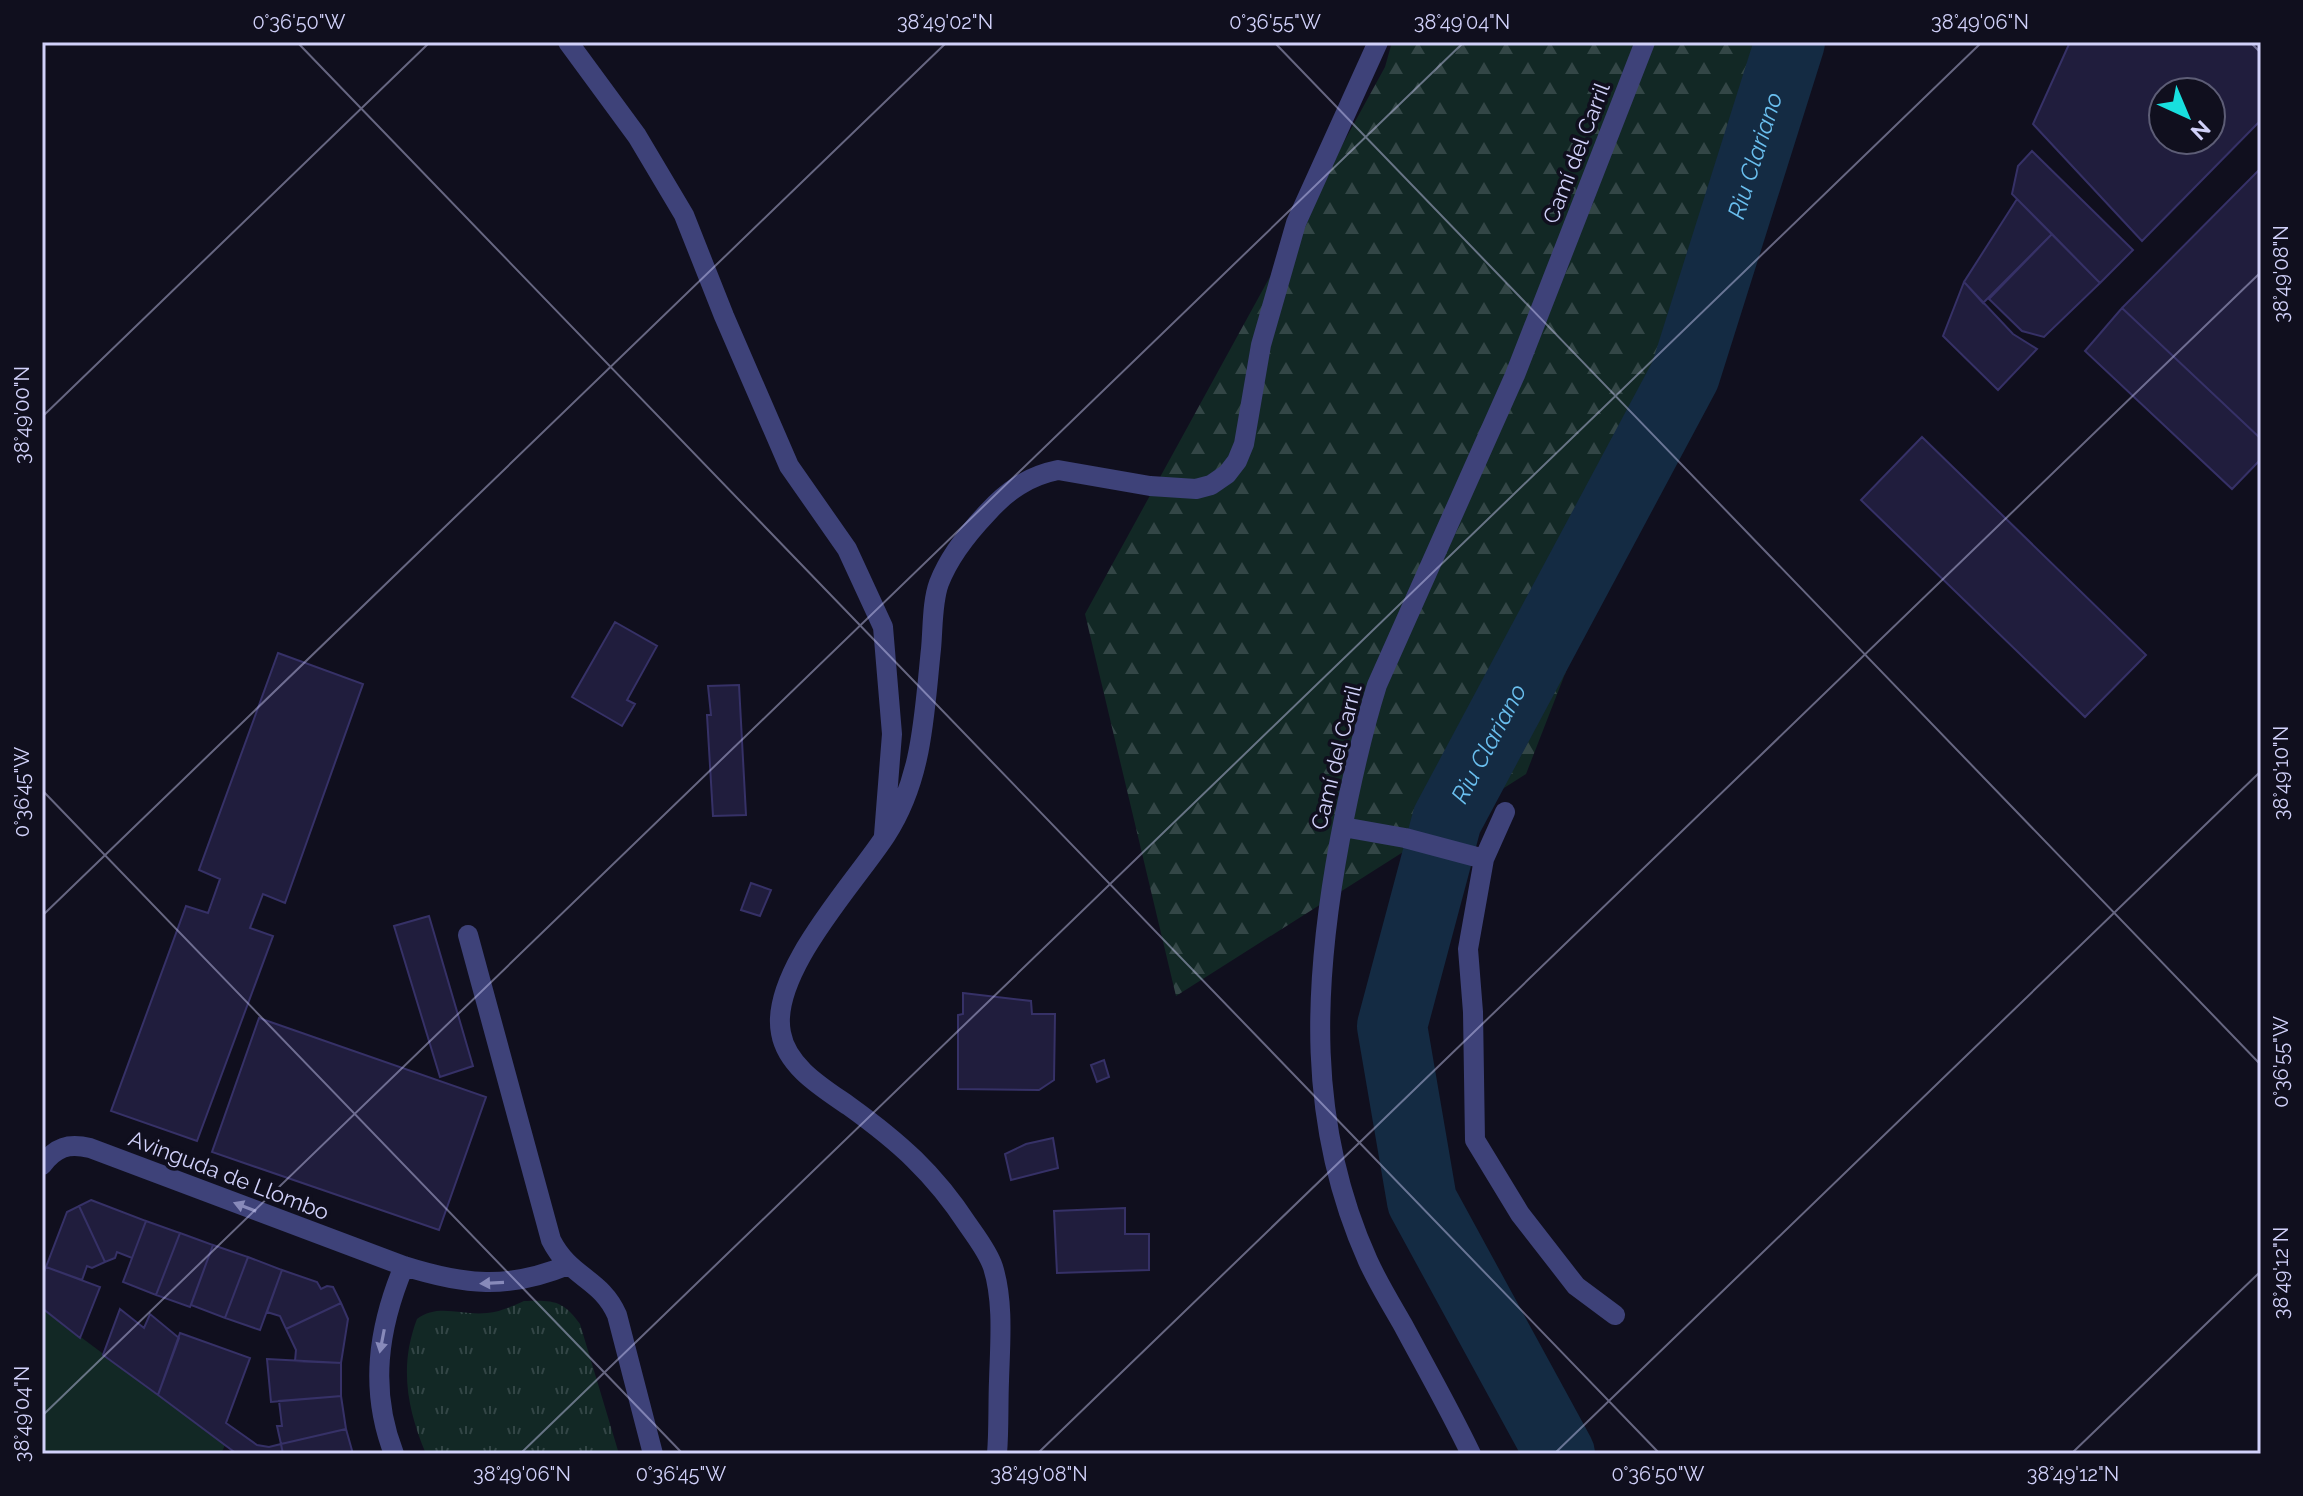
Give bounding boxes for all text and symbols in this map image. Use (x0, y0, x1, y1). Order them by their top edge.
text: 0°36'50"W (253, 10, 346, 34)
text: 38°49'02"N (897, 10, 993, 34)
text: 0°36'55"W (1229, 10, 1321, 34)
text: 38°49'04"N (1414, 10, 1510, 34)
text: 38°49'06"N (1931, 10, 2029, 34)
north arrow (2147, 76, 2227, 156)
street label: Camí del Carril (1537, 79, 1615, 227)
water label: Riu Clariano (1721, 88, 1788, 222)
text: N (2186, 115, 2216, 146)
text: 38°49'08"N (2269, 225, 2293, 323)
text: 38°49'00"N (10, 366, 34, 464)
water label: Riu Clariano (1444, 679, 1532, 808)
street label: Camí del Carril (1305, 682, 1367, 832)
text: 38°49'10"N (2269, 726, 2293, 820)
text: 0°36'45"W (10, 747, 34, 837)
text: 0°36'55"W (2269, 1016, 2293, 1108)
street label: Avinguda de Llombo (125, 1125, 333, 1225)
one-way arrow (233, 1200, 257, 1213)
text: 38°49'12"N (2269, 1227, 2293, 1319)
one-way arrow (479, 1277, 504, 1290)
one-way arrow (375, 1328, 387, 1353)
text: 38°49'04"N (10, 1366, 34, 1462)
text: 38°49'06"N (473, 1462, 571, 1486)
text: 0°36'45"W (636, 1462, 726, 1486)
text: 38°49'08"N (990, 1462, 1088, 1486)
text: 0°36'50"W (1612, 1462, 1705, 1486)
text: 38°49'12"N (2027, 1462, 2119, 1486)

